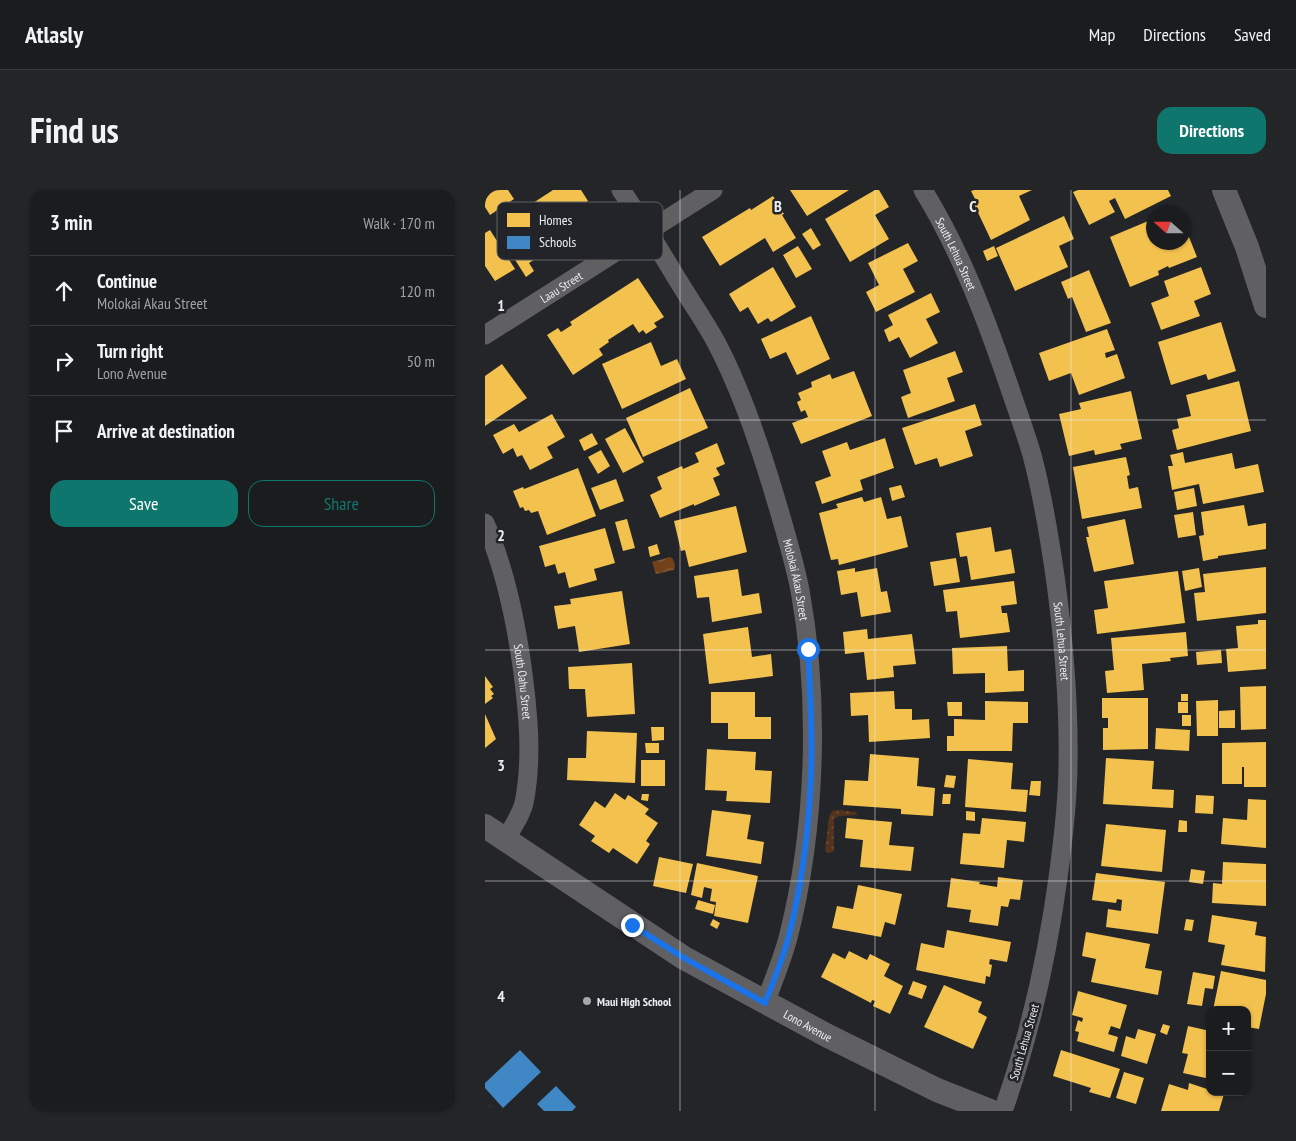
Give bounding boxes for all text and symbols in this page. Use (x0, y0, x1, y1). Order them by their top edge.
text: Atlasly (25, 19, 83, 50)
text: Map (1089, 23, 1115, 46)
text: Directions (1143, 23, 1206, 46)
text: Saved (1234, 23, 1271, 46)
text: Find us (30, 107, 119, 153)
button: Directions (1157, 107, 1266, 154)
text: B (774, 196, 782, 216)
text: C (969, 196, 977, 216)
legend (497, 202, 663, 260)
north arrow (1146, 205, 1191, 250)
text: 3 min (50, 209, 92, 236)
text: Homes (539, 211, 572, 229)
text: Walk · 170 m (363, 213, 435, 233)
street label: South Lehua Street (933, 215, 980, 293)
text: Schools (539, 233, 576, 251)
street label: Laau Street (537, 267, 585, 306)
text: Continue (97, 269, 157, 293)
icon: ahead (50, 277, 78, 305)
text: 120 m (400, 281, 435, 301)
text: Molokai Akau Street (97, 293, 207, 313)
text: 1 (497, 295, 505, 315)
text: Turn right (97, 339, 163, 363)
icon: right (50, 347, 78, 375)
text: 50 m (407, 351, 435, 371)
text: Lono Avenue (97, 363, 167, 383)
icon: arrive (50, 417, 78, 445)
text: Arrive at destination (97, 419, 235, 443)
button: Save (50, 480, 238, 527)
button: Share (248, 480, 435, 527)
text: 2 (497, 525, 505, 545)
street label: Molokai Akau Street (780, 537, 812, 622)
street label: South Lehua Street (1051, 601, 1073, 682)
route start (797, 638, 820, 661)
street label: South Oahu Street (511, 643, 535, 721)
text: 3 (497, 755, 505, 775)
route end (621, 914, 644, 937)
text: 4 (497, 986, 505, 1006)
place label: Maui High School (597, 994, 671, 1009)
marker: Maui High School (581, 995, 593, 1007)
street label: South Lehua Street (1006, 1001, 1042, 1082)
street label: Lono Avenue (781, 1006, 835, 1044)
map controls (1206, 1006, 1251, 1096)
button: + (1206, 1006, 1251, 1051)
button: − (1206, 1051, 1251, 1096)

